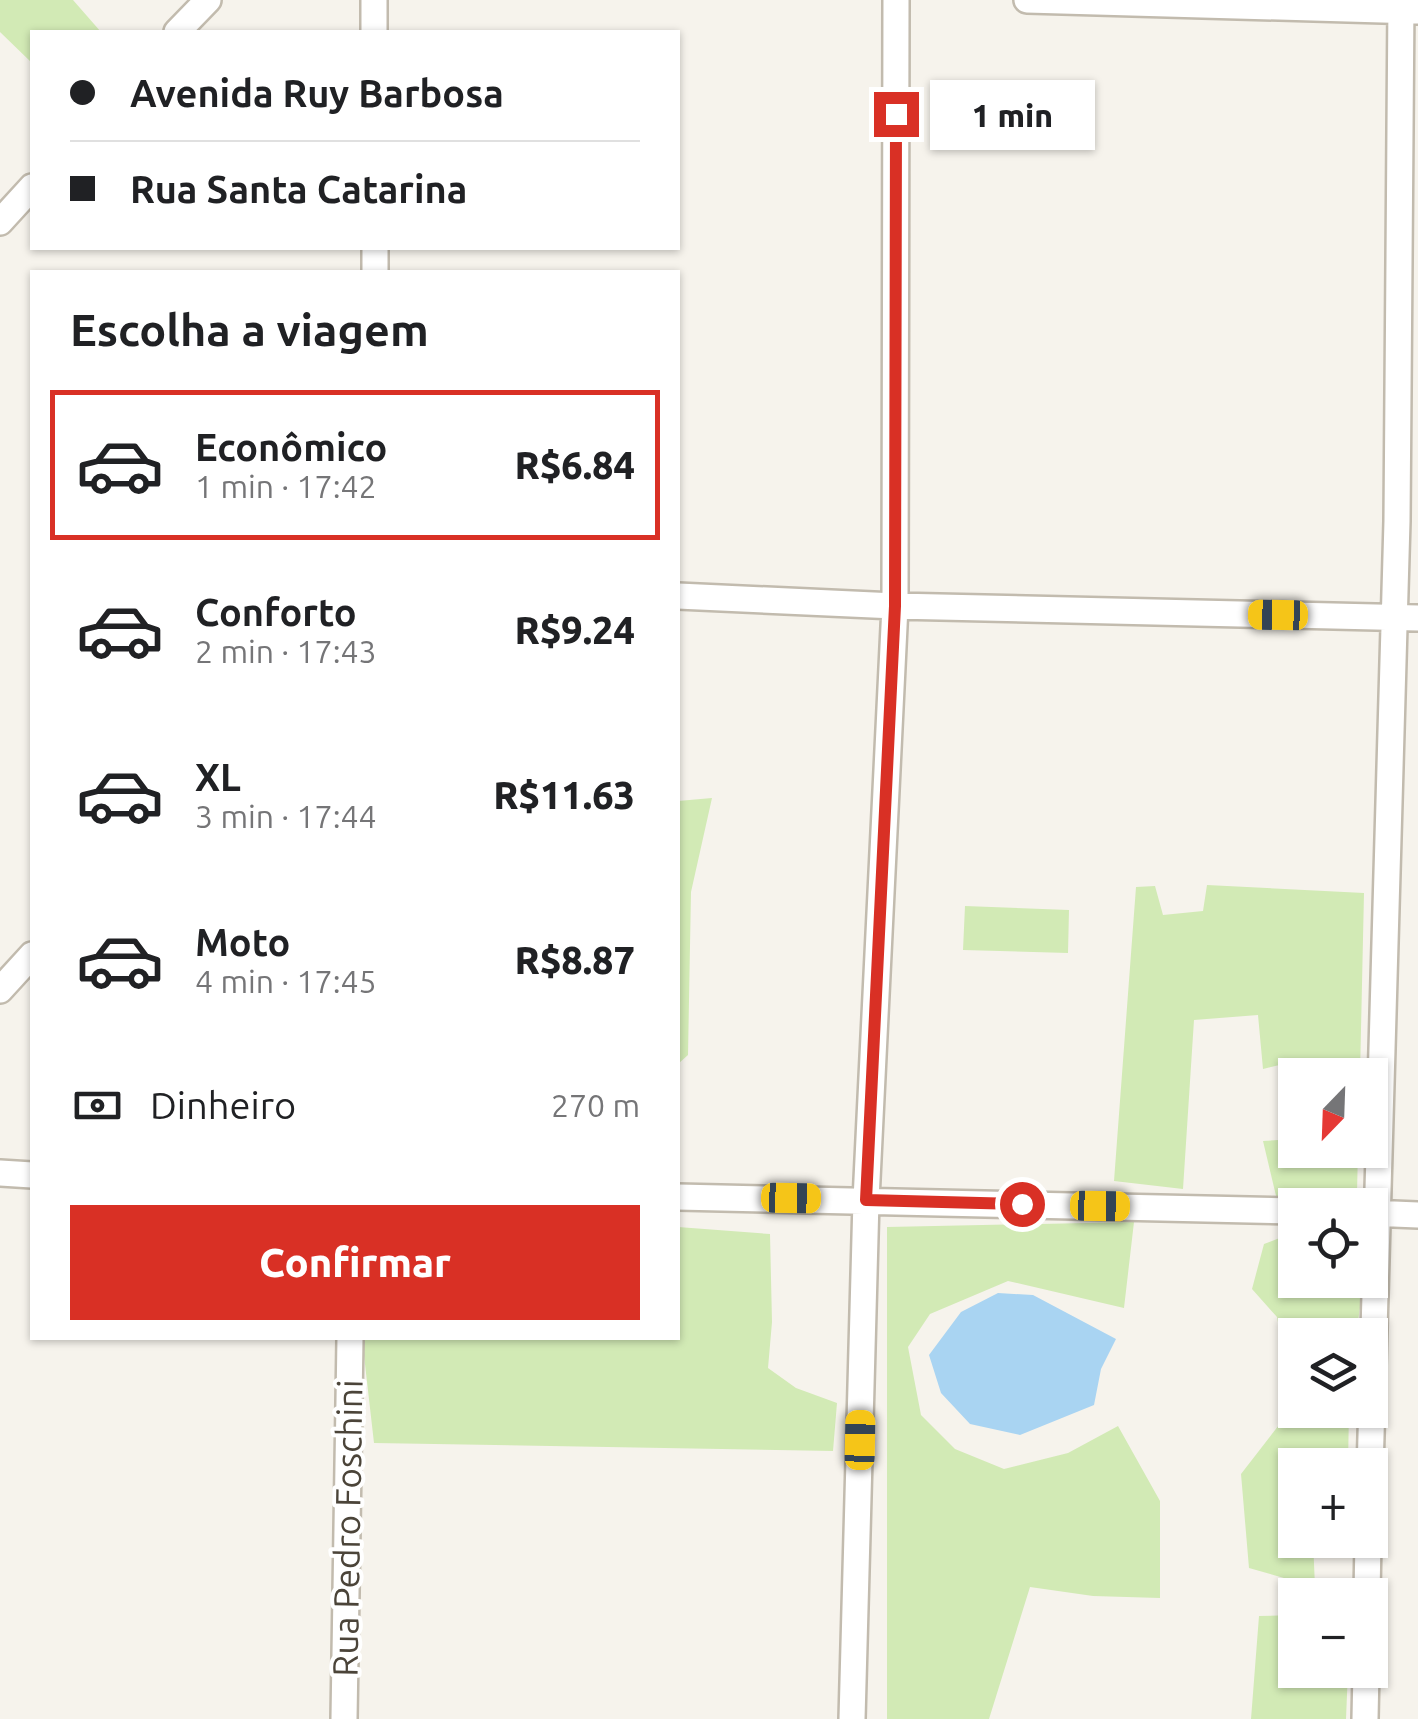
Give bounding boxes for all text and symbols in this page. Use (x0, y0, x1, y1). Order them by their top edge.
text: Avenida Ruy Barbosa (130, 72, 504, 114)
callout: 1 min (931, 79, 1096, 149)
route end (874, 92, 919, 137)
text: 1 min (972, 97, 1053, 133)
text: Rua Santa Catarina (130, 168, 467, 210)
text: Escolha a viagem (70, 304, 429, 355)
icon: car (75, 420, 165, 510)
text: Econômico (195, 426, 387, 468)
text: R$6.84 (515, 444, 635, 486)
text: 1 min · 17:42 (195, 468, 377, 504)
icon: car (75, 585, 165, 675)
text: Conforto (195, 591, 357, 633)
car (1248, 599, 1308, 631)
text: R$9.24 (515, 609, 635, 651)
text: 2 min · 17:43 (195, 633, 377, 669)
icon: car (75, 750, 165, 840)
text: XL (195, 756, 241, 798)
text: R$11.63 (493, 774, 635, 816)
text: 3 min · 17:44 (195, 798, 377, 834)
icon: car (75, 915, 165, 1005)
text: Moto (195, 921, 290, 963)
text: R$8.87 (515, 939, 635, 981)
text: 4 min · 17:45 (195, 963, 377, 999)
north arrow (1278, 1058, 1388, 1168)
map controls (1278, 1058, 1388, 1688)
icon: cash (70, 1078, 125, 1133)
text: Dinheiro (150, 1084, 296, 1126)
text: 270 m (551, 1087, 640, 1123)
car (761, 1182, 821, 1214)
route start (1000, 1182, 1045, 1227)
button: locate (1278, 1188, 1388, 1298)
car (1070, 1190, 1130, 1222)
button: Confirmar (70, 1205, 640, 1320)
button: layers (1278, 1318, 1388, 1428)
street label: Rua Pedro Foschini (324, 1379, 370, 1677)
car (844, 1410, 876, 1470)
button: + (1278, 1448, 1388, 1558)
button: − (1278, 1578, 1388, 1688)

